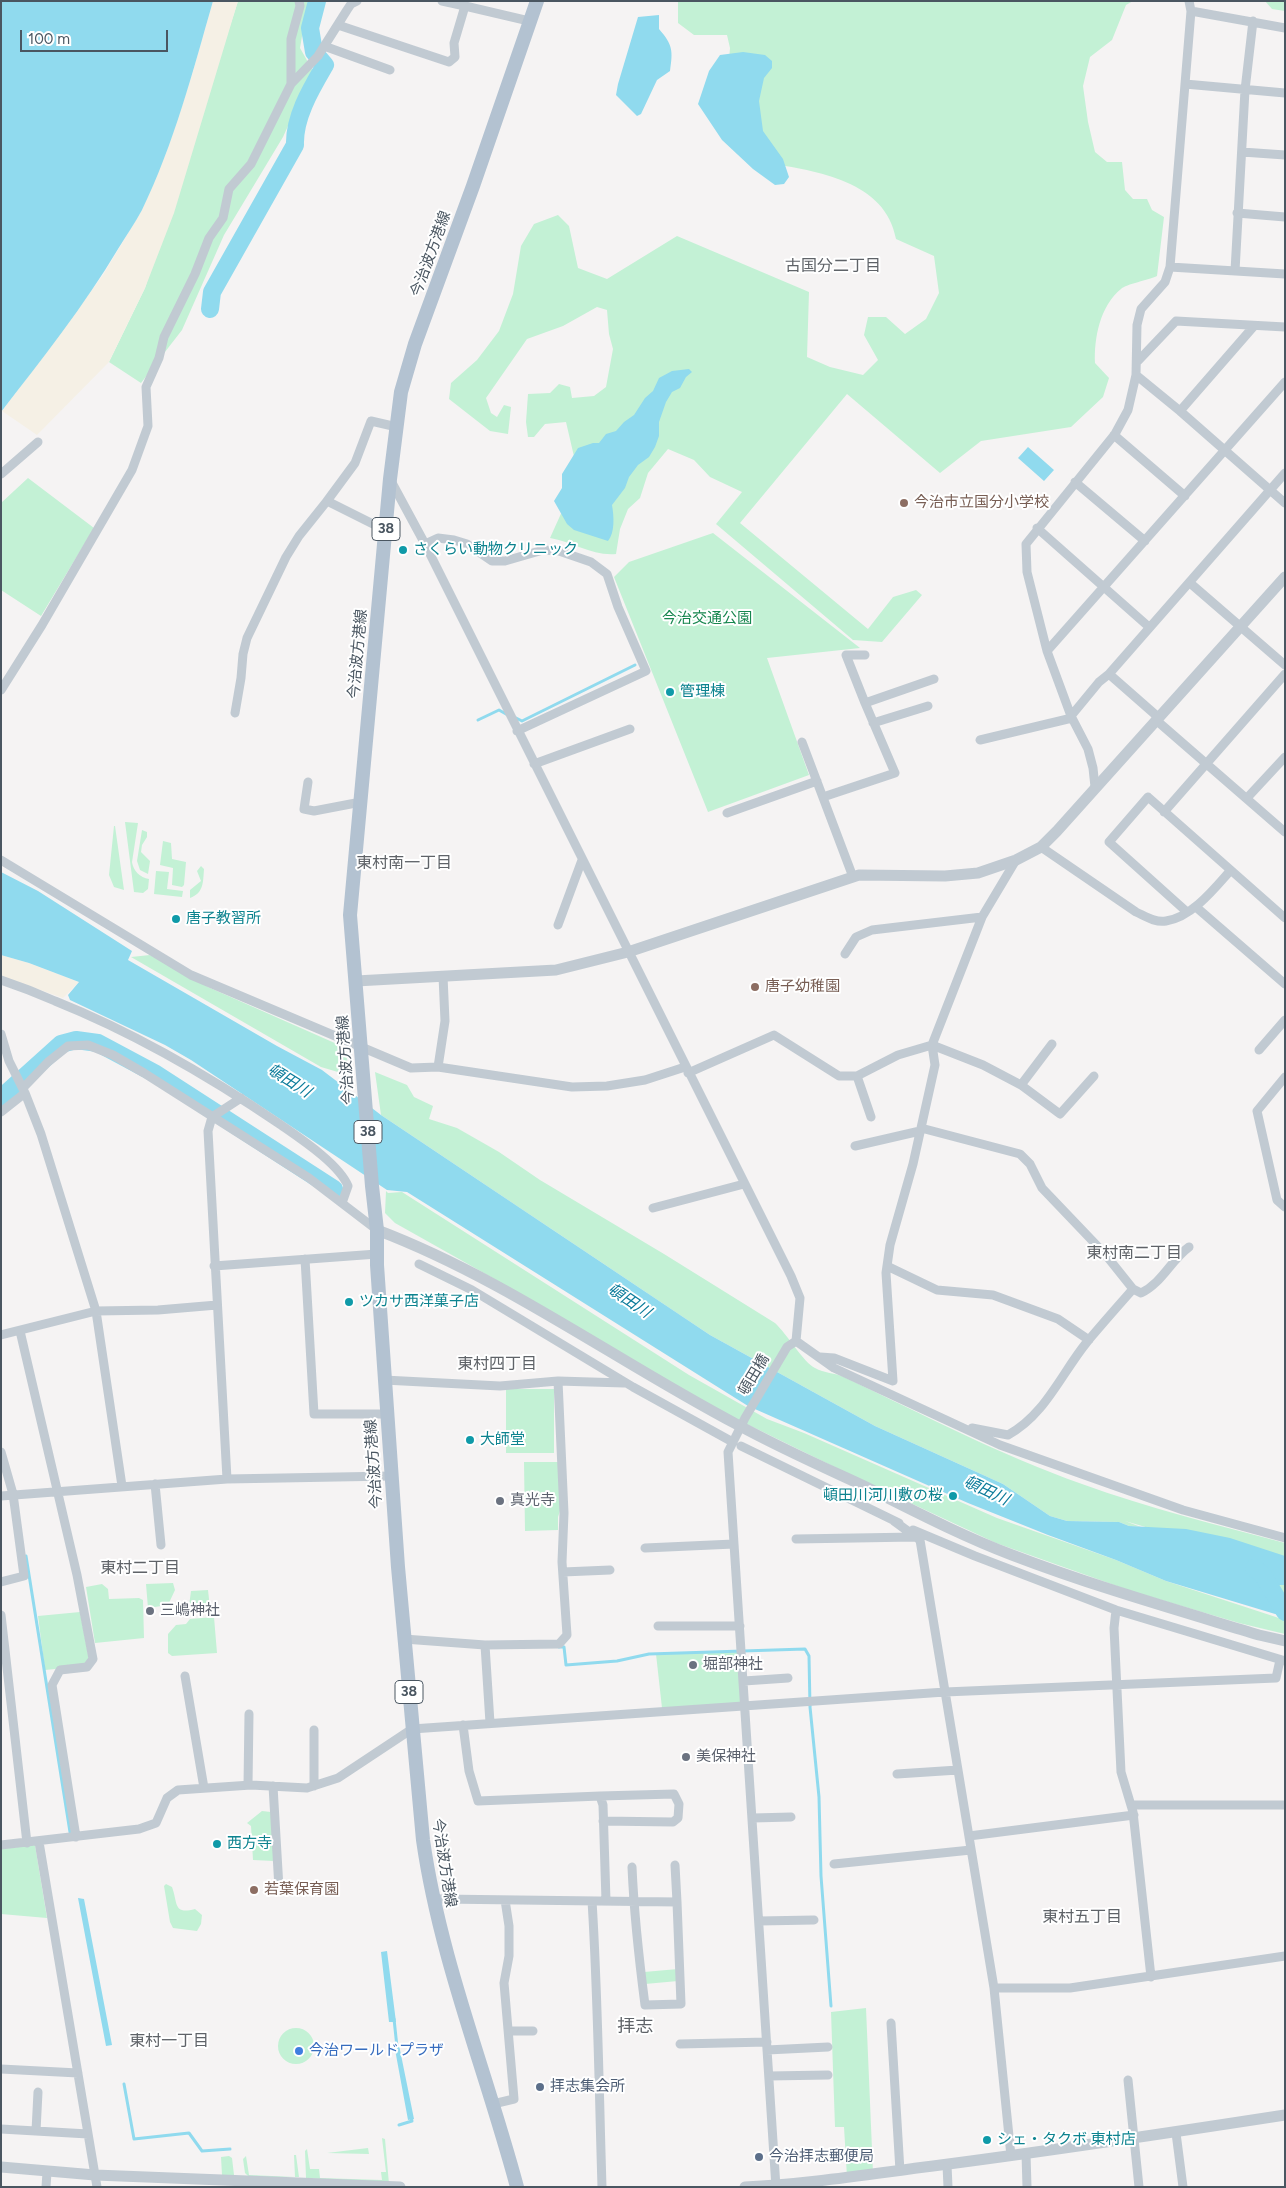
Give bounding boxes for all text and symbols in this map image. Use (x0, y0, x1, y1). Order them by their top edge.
scale bar (22, 20, 170, 52)
text: 100 m (28, 30, 70, 48)
street label: 今治波方港線 (407, 209, 455, 299)
district label: 古国分二丁目 (785, 256, 881, 276)
place label: 今治市立国分小学校 (914, 494, 1049, 512)
marker: 今治市立国分小学校 (898, 497, 910, 509)
road number: 38 (372, 518, 400, 540)
place label: さくらい動物クリニック (413, 541, 578, 559)
marker: さくらい動物クリニック (397, 544, 409, 556)
street label: 今治波方港線 (345, 608, 371, 700)
park label: 今治交通公園 (662, 610, 752, 628)
place label: 管理棟 (680, 683, 725, 701)
marker: 管理棟 (664, 686, 676, 698)
district label: 東村南一丁目 (356, 853, 452, 873)
place label: 唐子教習所 (186, 910, 261, 928)
marker: 唐子教習所 (170, 913, 182, 925)
place label: 唐子幼稚園 (765, 978, 840, 996)
marker: 唐子幼稚園 (749, 981, 761, 993)
street label: 今治波方港線 (334, 1014, 358, 1106)
water label: 頓田川 (264, 1060, 314, 1102)
road number: 38 (354, 1120, 382, 1144)
district label: 東村南二丁目 (1086, 1243, 1182, 1263)
water label: 頓田川 (604, 1280, 654, 1322)
place label: ツカサ西洋菓子店 (359, 1293, 479, 1311)
marker: ツカサ西洋菓子店 (343, 1296, 355, 1308)
street label: 頓田橋 (735, 1351, 773, 1399)
district label: 東村四丁目 (457, 1354, 537, 1374)
street label: 今治波方港線 (362, 1418, 386, 1510)
place label: 大師堂 (480, 1431, 525, 1449)
marker: 大師堂 (464, 1434, 476, 1446)
water label: 頓田川 (960, 1472, 1012, 1510)
place label: 頓田川河川敷の桜 (823, 1487, 943, 1505)
marker: 頓田川河川敷の桜 (947, 1490, 959, 1502)
place label: 真光寺 (510, 1492, 555, 1510)
marker: 真光寺 (494, 1495, 506, 1507)
district label: 東村二丁目 (100, 1558, 180, 1578)
place label: 三嶋神社 (160, 1602, 220, 1620)
marker: 三嶋神社 (144, 1605, 156, 1617)
place label: 堀部神社 (703, 1656, 763, 1674)
marker: 堀部神社 (687, 1659, 699, 1671)
road number: 38 (395, 1680, 423, 1704)
place label: 美保神社 (696, 1748, 756, 1766)
marker: 美保神社 (680, 1751, 692, 1763)
street label: 今治波方港線 (428, 1817, 460, 1909)
place label: 西方寺 (227, 1835, 272, 1853)
marker: 西方寺 (211, 1838, 223, 1850)
place label: 若葉保育園 (264, 1881, 339, 1899)
marker: 若葉保育園 (248, 1884, 260, 1896)
district label: 東村五丁目 (1042, 1907, 1122, 1927)
district label: 拝志 (617, 2016, 653, 2038)
district label: 東村一丁目 (129, 2031, 209, 2051)
place label: 今治ワールドプラザ (309, 2042, 444, 2060)
marker: 今治ワールドプラザ (293, 2045, 305, 2057)
place label: 拝志集会所 (550, 2078, 625, 2096)
marker: 拝志集会所 (534, 2081, 546, 2093)
place label: シェ・タクボ 東村店 (997, 2131, 1136, 2149)
marker: シェ・タクボ 東村店 (981, 2134, 993, 2146)
place label: 今治拝志郵便局 (769, 2148, 874, 2166)
marker: 今治拝志郵便局 (753, 2151, 765, 2163)

